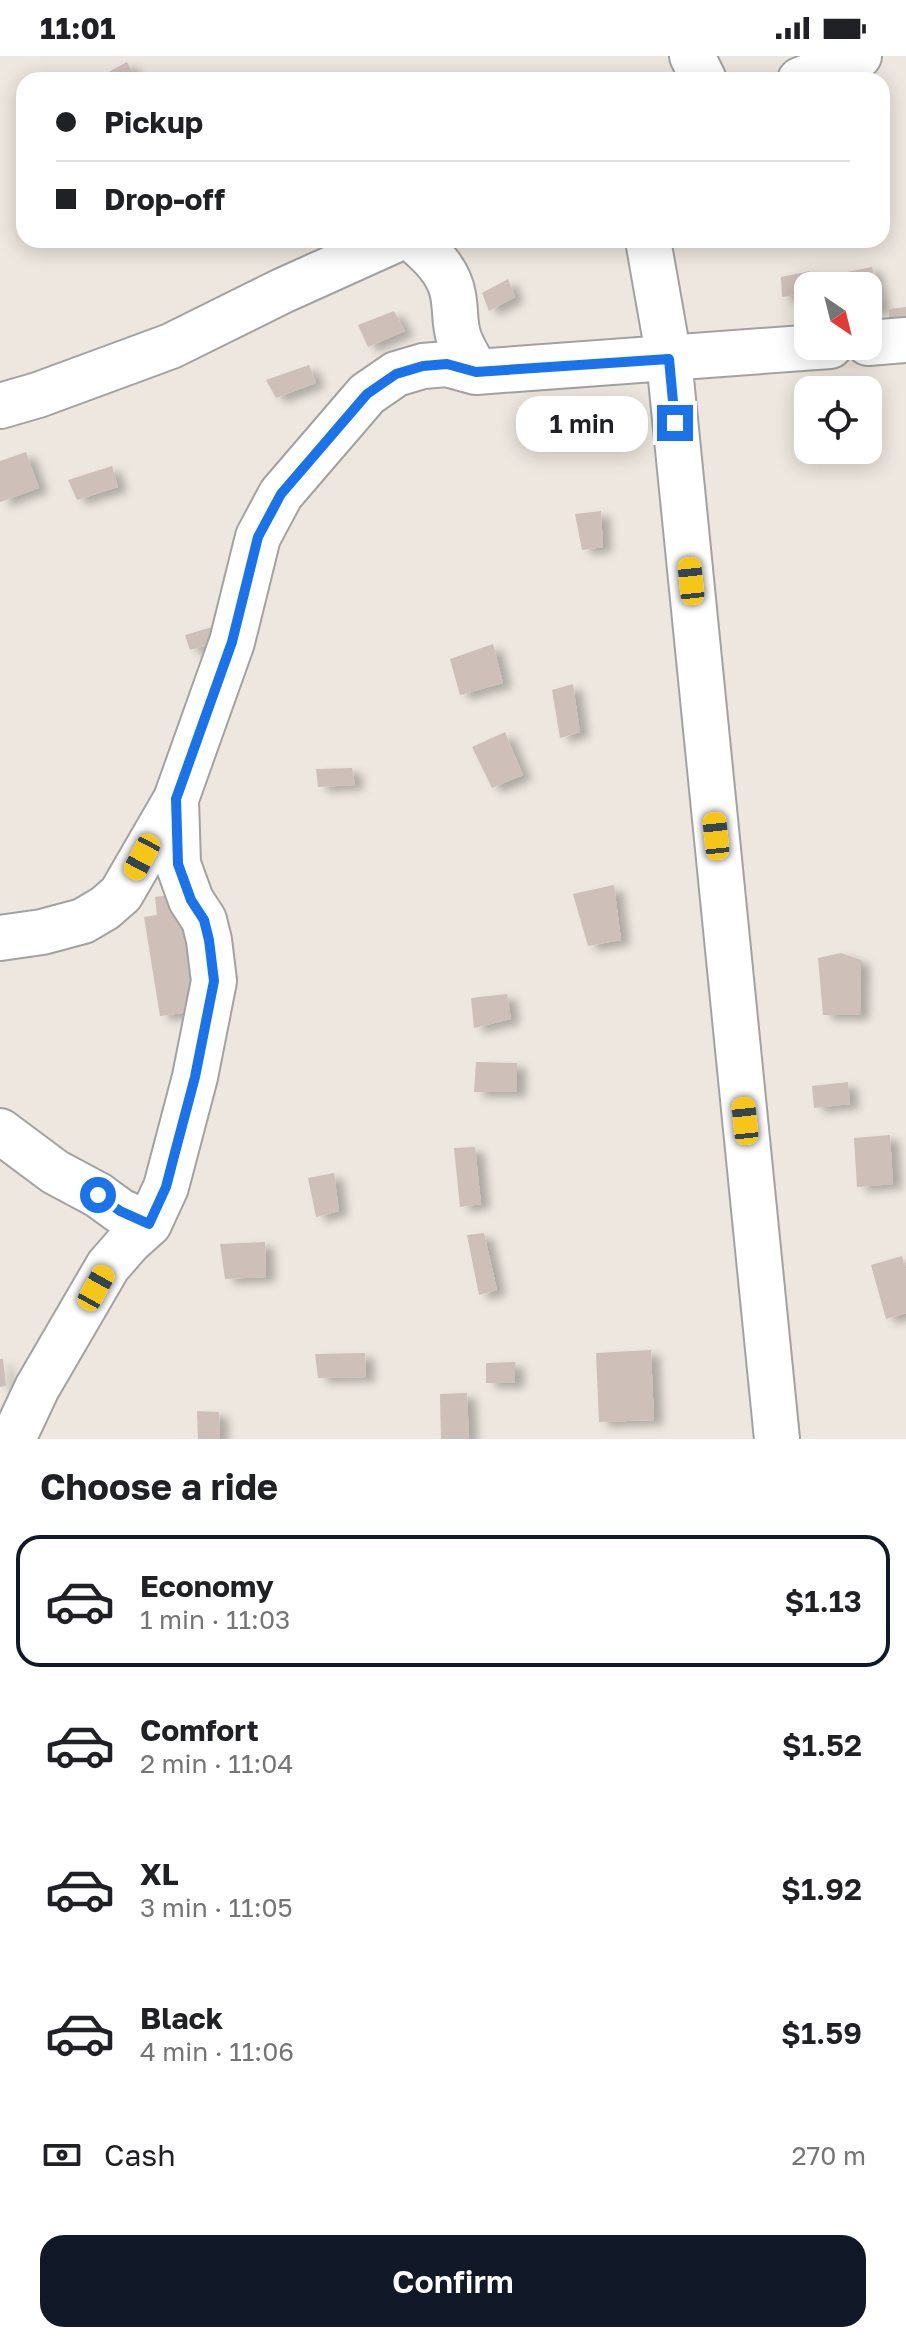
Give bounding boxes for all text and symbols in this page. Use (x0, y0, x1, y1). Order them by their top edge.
text: 11:01 (40, 10, 115, 46)
text: Pickup (104, 104, 203, 140)
text: Drop-off (104, 181, 225, 217)
north arrow (794, 272, 882, 360)
map controls (794, 272, 882, 464)
button: locate (794, 376, 882, 464)
callout: 1 min (515, 395, 647, 451)
route end (657, 405, 693, 441)
text: 1 min (549, 408, 615, 439)
car (677, 556, 705, 606)
car (702, 811, 730, 861)
car (120, 830, 164, 884)
car (731, 1096, 759, 1146)
route start (80, 1177, 116, 1213)
car (74, 1261, 118, 1315)
text: Choose a ride (40, 1465, 278, 1508)
icon: car (44, 1565, 116, 1637)
text: Economy (140, 1568, 274, 1604)
text: $1.13 (785, 1583, 862, 1619)
text: 1 min · 11:03 (140, 1604, 290, 1635)
icon: car (44, 1709, 116, 1781)
text: Comfort (140, 1712, 259, 1748)
text: $1.52 (782, 1727, 862, 1763)
text: 2 min · 11:04 (140, 1748, 293, 1779)
icon: car (44, 1853, 116, 1925)
text: XL (140, 1856, 179, 1892)
text: $1.92 (781, 1871, 862, 1907)
text: 3 min · 11:05 (140, 1892, 293, 1923)
icon: car (44, 1997, 116, 2069)
text: Black (140, 2000, 223, 2036)
text: $1.59 (781, 2015, 862, 2051)
text: 4 min · 11:06 (140, 2036, 294, 2067)
icon: cash (40, 2133, 84, 2177)
text: Cash (104, 2137, 176, 2173)
text: 270 m (792, 2140, 866, 2171)
button: Confirm (40, 2235, 866, 2327)

